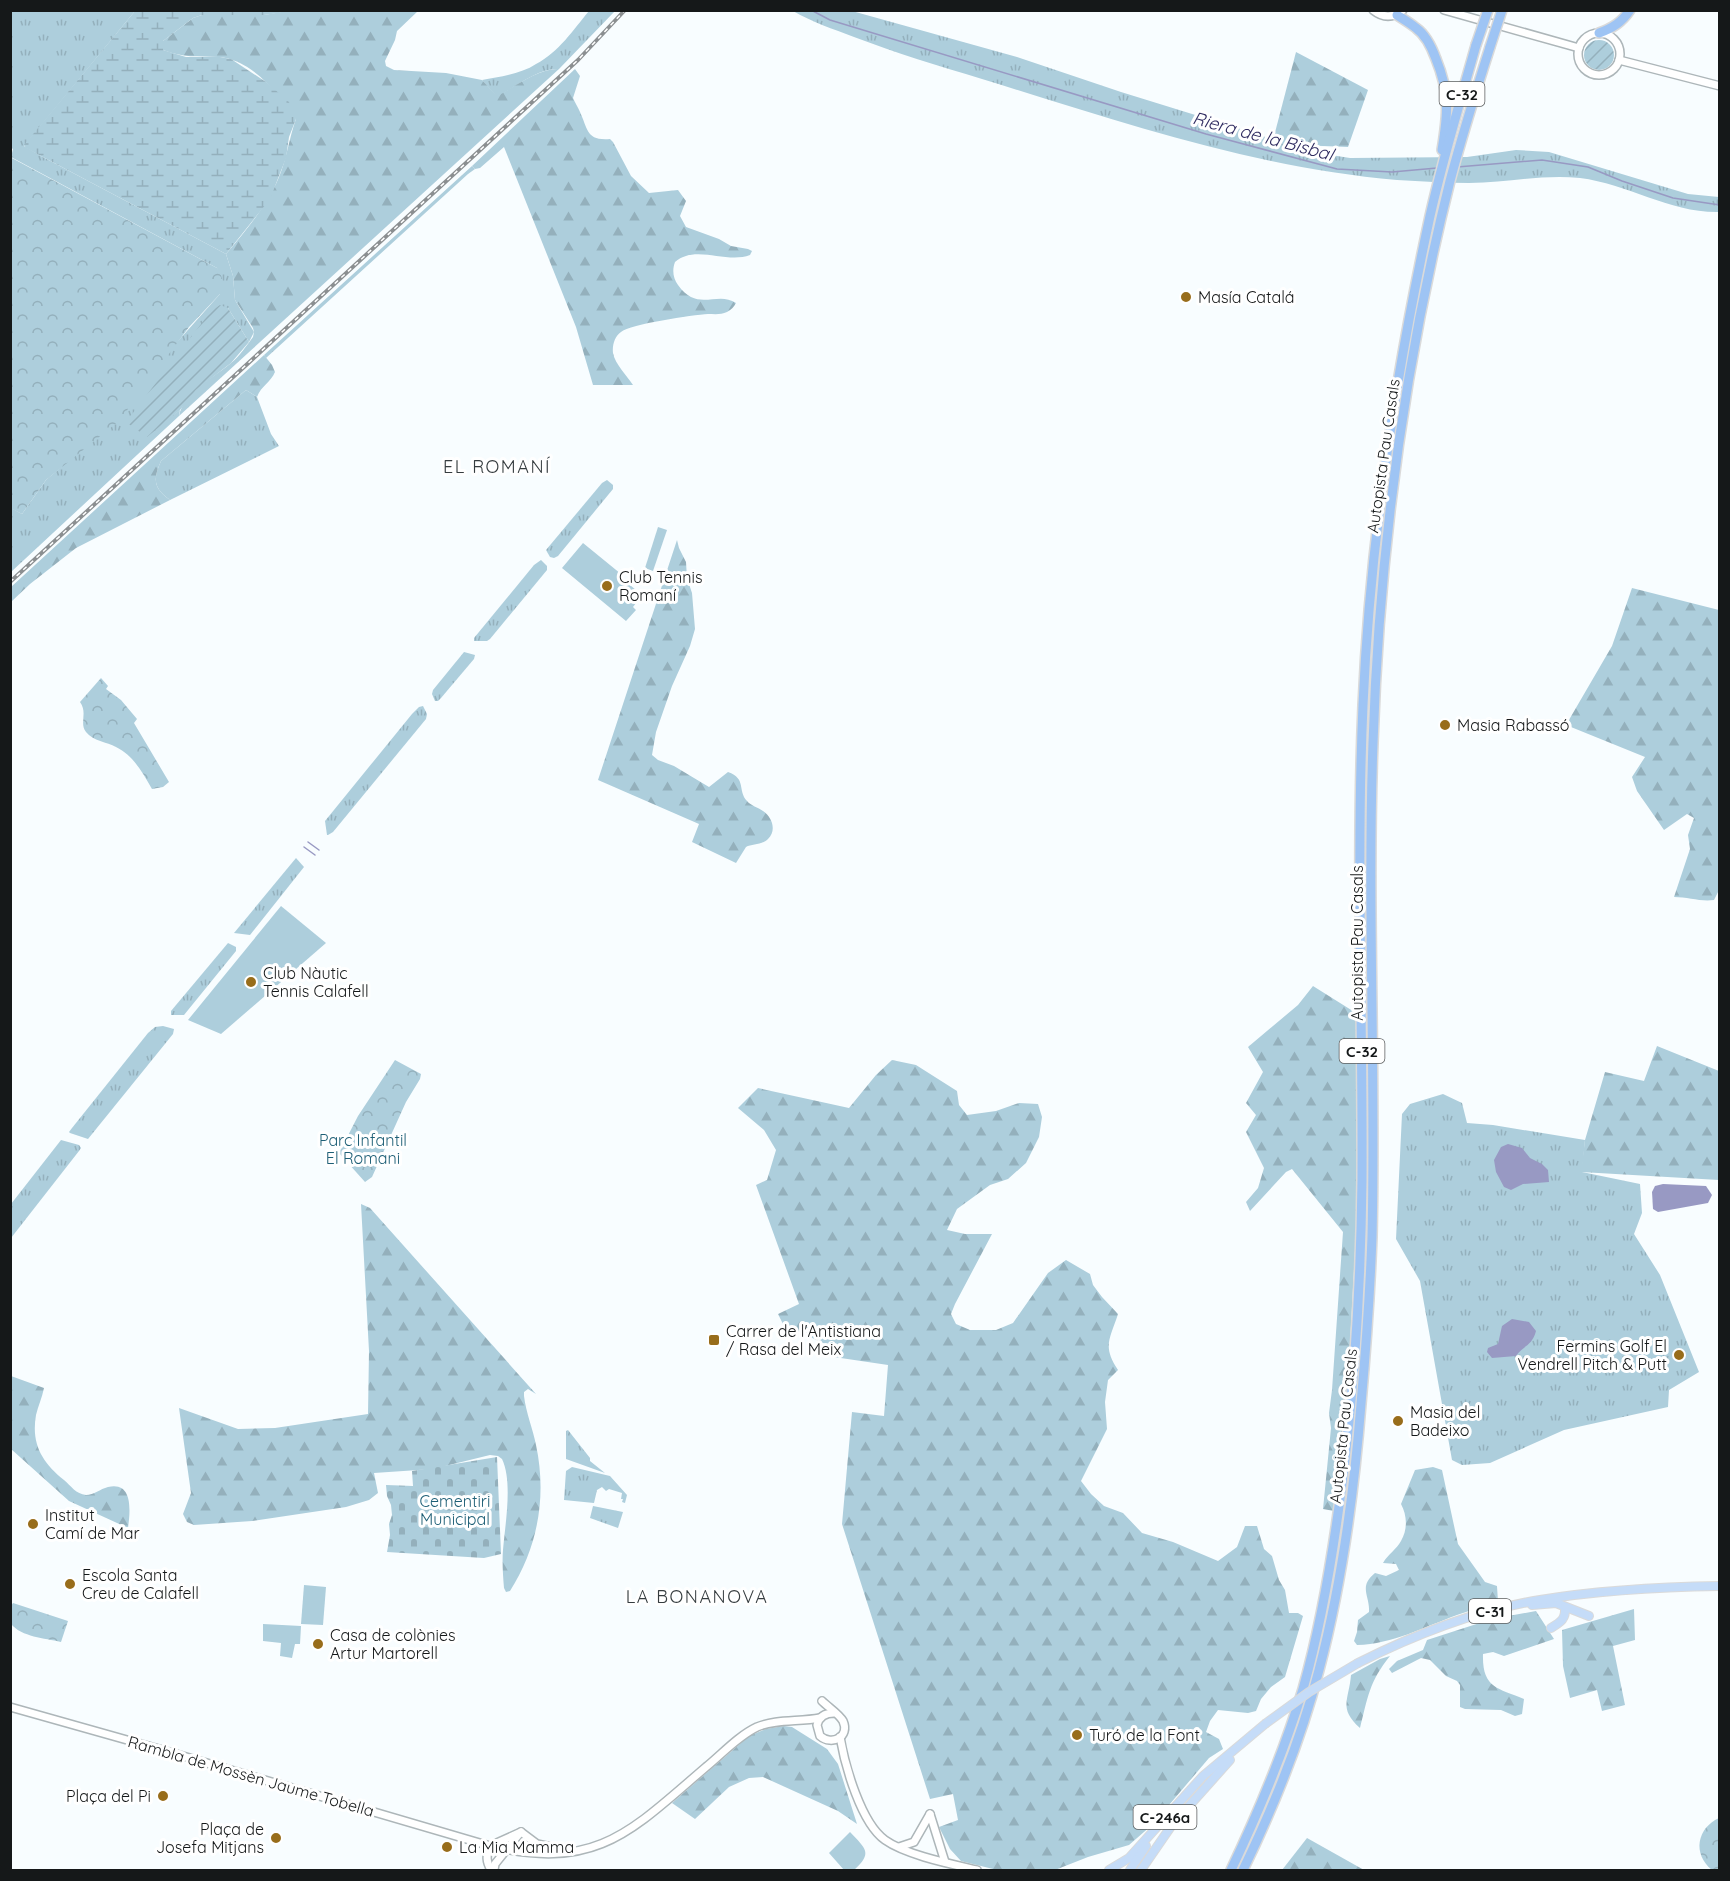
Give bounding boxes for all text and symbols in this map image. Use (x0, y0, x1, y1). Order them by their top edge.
road number: C-32 (1440, 82, 1484, 106)
water label: Riera de la Bisbal (1190, 106, 1338, 166)
place label: Masía Catalá (1198, 287, 1295, 307)
marker: Masía Catalá (1179, 290, 1193, 304)
street label: Autopista Pau Casals (1362, 378, 1404, 534)
district label: EL ROMANÍ (443, 455, 551, 478)
place label: Club Tennis Romaní (619, 567, 702, 605)
marker: Club Tennis Romaní (600, 579, 614, 593)
place label: Masia Rabassó (1457, 715, 1569, 735)
marker: Masia Rabassó (1438, 718, 1452, 732)
street label: Autopista Pau Casals (1347, 865, 1367, 1021)
place label: Club Nàutic Tennis Calafell (263, 963, 369, 1001)
marker: Club Nàutic Tennis Calafell (244, 975, 258, 989)
road number: C-32 (1340, 1039, 1384, 1063)
park label: Parc Infantil El Romani (319, 1130, 407, 1168)
place label: Carrer de l'Antistiana / Rasa del Meix (726, 1321, 881, 1359)
marker: Carrer de l'Antistiana / Rasa del Meix (707, 1333, 721, 1347)
place label: Fermins Golf El Vendrell Pitch & Putt (1517, 1336, 1667, 1374)
street label: Autopista Pau Casals (1325, 1348, 1361, 1504)
marker: Fermins Golf El Vendrell Pitch & Putt (1672, 1348, 1686, 1362)
place label: Masia del Badeixo (1410, 1402, 1480, 1440)
marker: Masia del Badeixo (1391, 1414, 1405, 1428)
park label: Cementiri Municipal (420, 1491, 490, 1529)
place label: Institut Camí de Mar (45, 1505, 140, 1543)
marker: Institut Camí de Mar (26, 1517, 40, 1531)
place label: Escola Santa Creu de Calafell (82, 1565, 199, 1603)
marker: Escola Santa Creu de Calafell (63, 1577, 77, 1591)
district label: LA BONANOVA (626, 1585, 768, 1608)
road number: C-31 (1469, 1599, 1511, 1623)
place label: Casa de colònies Artur Martorell (330, 1625, 455, 1663)
marker: Casa de colònies Artur Martorell (311, 1637, 325, 1651)
place label: Turó de la Font (1089, 1725, 1200, 1745)
marker: Turó de la Font (1070, 1728, 1084, 1742)
street label: Rambla de Mossèn Jaume Tobella (126, 1731, 376, 1821)
place label: Plaça del Pi (66, 1786, 151, 1806)
marker: Plaça del Pi (156, 1789, 170, 1803)
road number: C-246a (1134, 1805, 1196, 1829)
place label: Plaça de Josefa Mitjans (156, 1819, 264, 1857)
marker: Plaça de Josefa Mitjans (269, 1831, 283, 1845)
place label: La Mia Mamma (459, 1837, 574, 1857)
marker: La Mia Mamma (440, 1840, 454, 1854)

